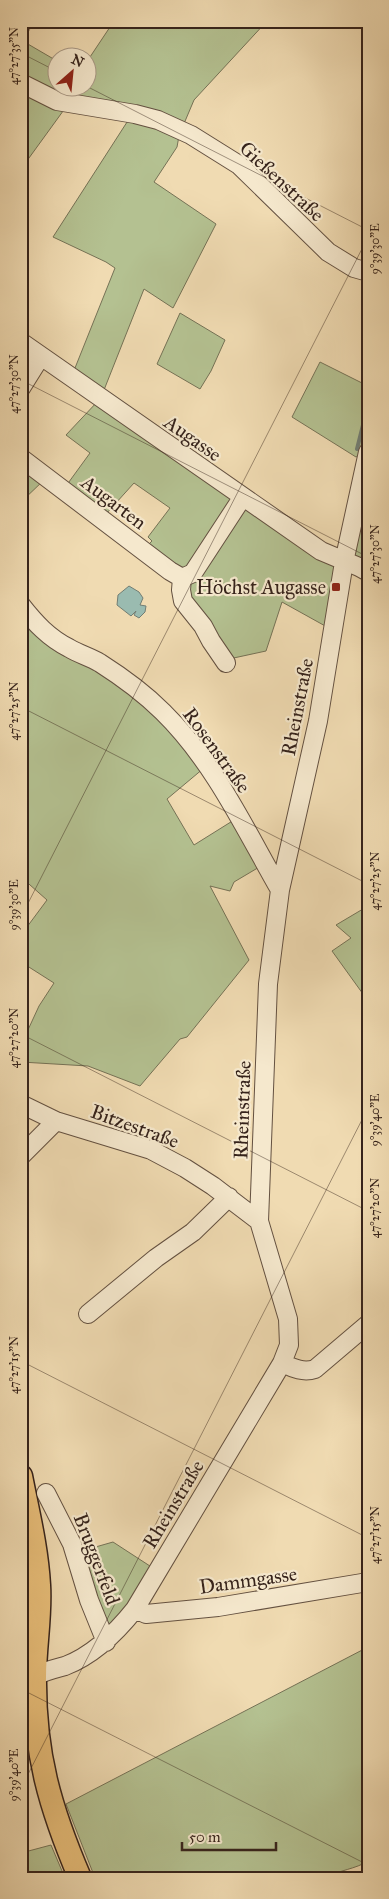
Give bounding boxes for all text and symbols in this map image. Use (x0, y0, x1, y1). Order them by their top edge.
text: 47°27'35"N (7, 27, 21, 85)
north arrow (48, 48, 98, 98)
text: N (69, 51, 87, 71)
street label: Gießenstraße (235, 136, 329, 226)
text: 9°39'30"E (368, 223, 382, 275)
text: 47°27'30"N (7, 354, 21, 414)
street label: Augasse (158, 409, 226, 467)
street label: Augarten (75, 469, 151, 535)
text: 47°27'30"N (368, 524, 382, 584)
place label: Höchst Augasse (196, 575, 326, 600)
marker: Höchst Augasse (330, 581, 342, 593)
street label: Rheinstraße (276, 656, 318, 758)
text: 47°27'25"N (7, 681, 21, 741)
street label: Rosenstraße (178, 703, 256, 797)
text: 47°27'25"N (368, 851, 382, 911)
text: 9°39'30"E (7, 879, 21, 931)
text: 47°27'20"N (7, 1008, 21, 1068)
street label: Rheinstraße (228, 1060, 256, 1160)
text: 9°39'40"E (368, 1093, 382, 1146)
street label: Bitzestraße (88, 1099, 182, 1153)
text: 47°27'20"N (368, 1178, 382, 1238)
text: 47°27'15"N (7, 1336, 21, 1394)
street label: Rheinstraße (137, 1455, 209, 1553)
text: 47°27'15"N (368, 1506, 382, 1564)
street label: Bruggerfeld (68, 1510, 125, 1609)
street label: Dammgasse (198, 1561, 299, 1600)
text: 9°39'40"E (7, 1748, 21, 1801)
scale bar (182, 1819, 275, 1851)
text: 50 m (189, 1828, 221, 1846)

